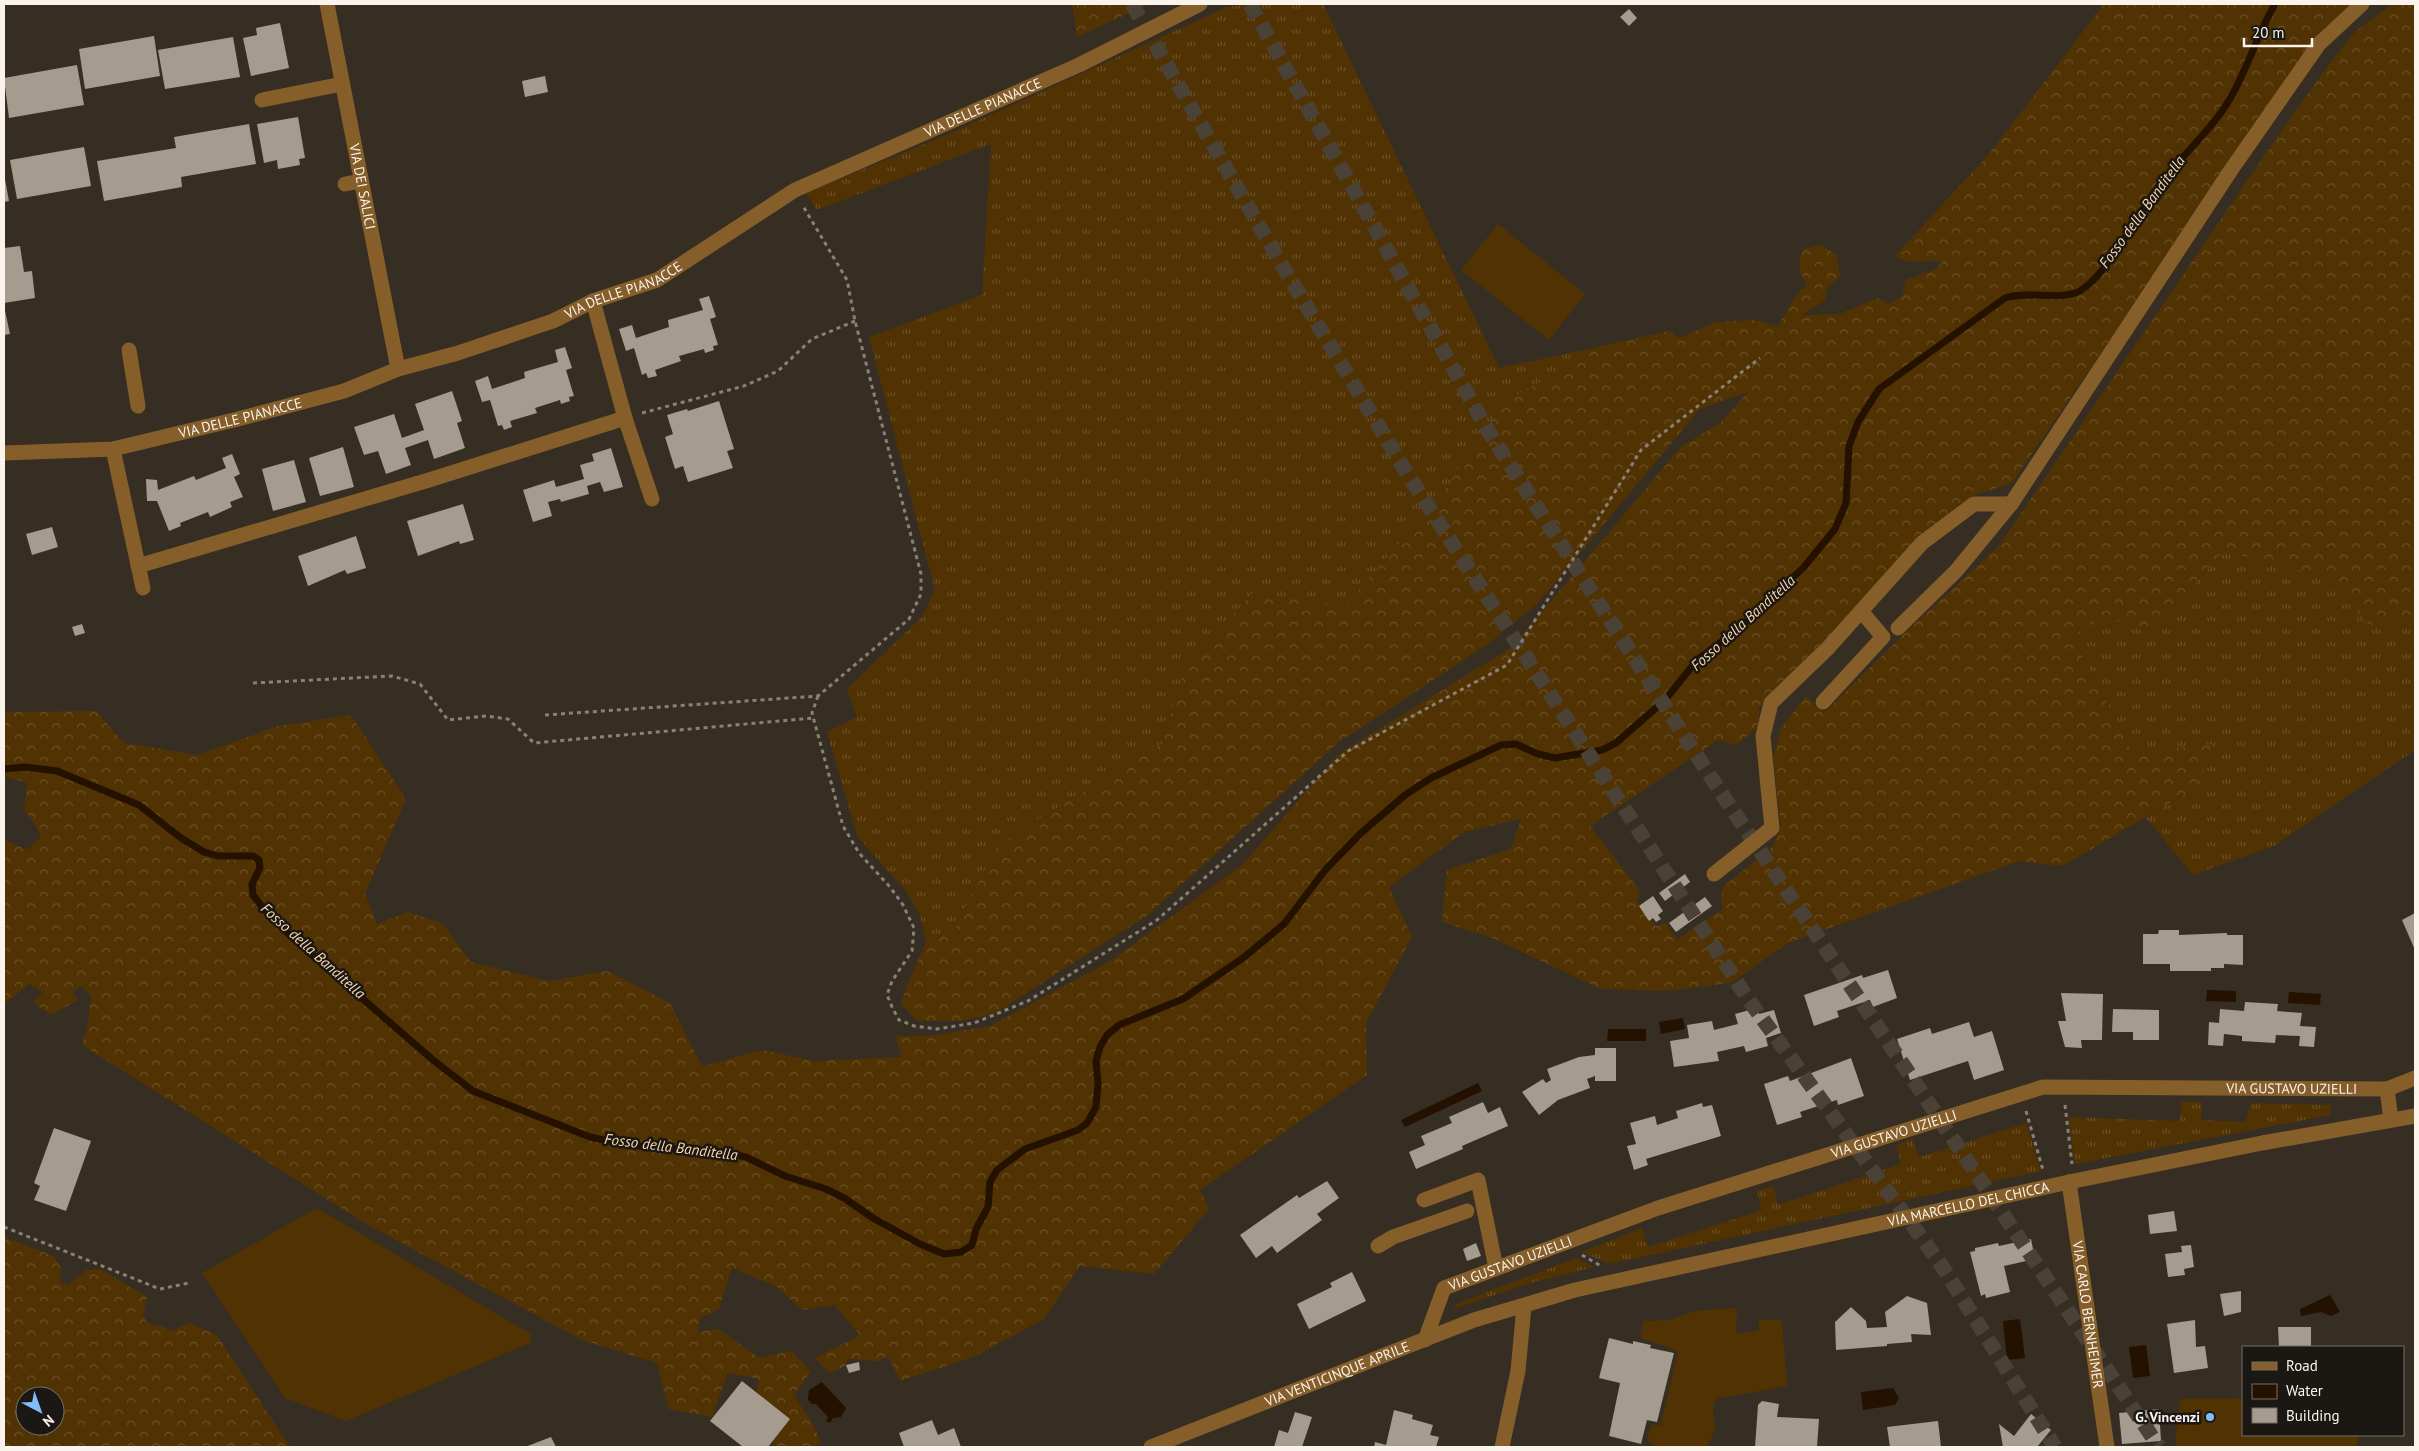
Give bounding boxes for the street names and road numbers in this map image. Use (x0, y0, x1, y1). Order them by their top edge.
street label: VIA DELLE PIANACCE (920, 74, 1044, 141)
street label: VIA DEI SALICI (345, 141, 380, 231)
street label: VIA DELLE PIANACCE (561, 257, 686, 323)
street label: VIA DELLE PIANACCE (176, 394, 304, 442)
street label: VIA GUSTAVO UZIELLI (2225, 1079, 2357, 1098)
street label: VIA GUSTAVO UZIELLI (1828, 1106, 1959, 1162)
street label: VIA MARCELLO DEL CHICCA (1885, 1177, 2052, 1231)
street label: VIA GUSTAVO UZIELLI (1445, 1232, 1575, 1295)
street label: VIA CARLO BERNHEIMER (2068, 1239, 2107, 1389)
street label: VIA VENTICINQUE APRILE (1261, 1337, 1412, 1411)

